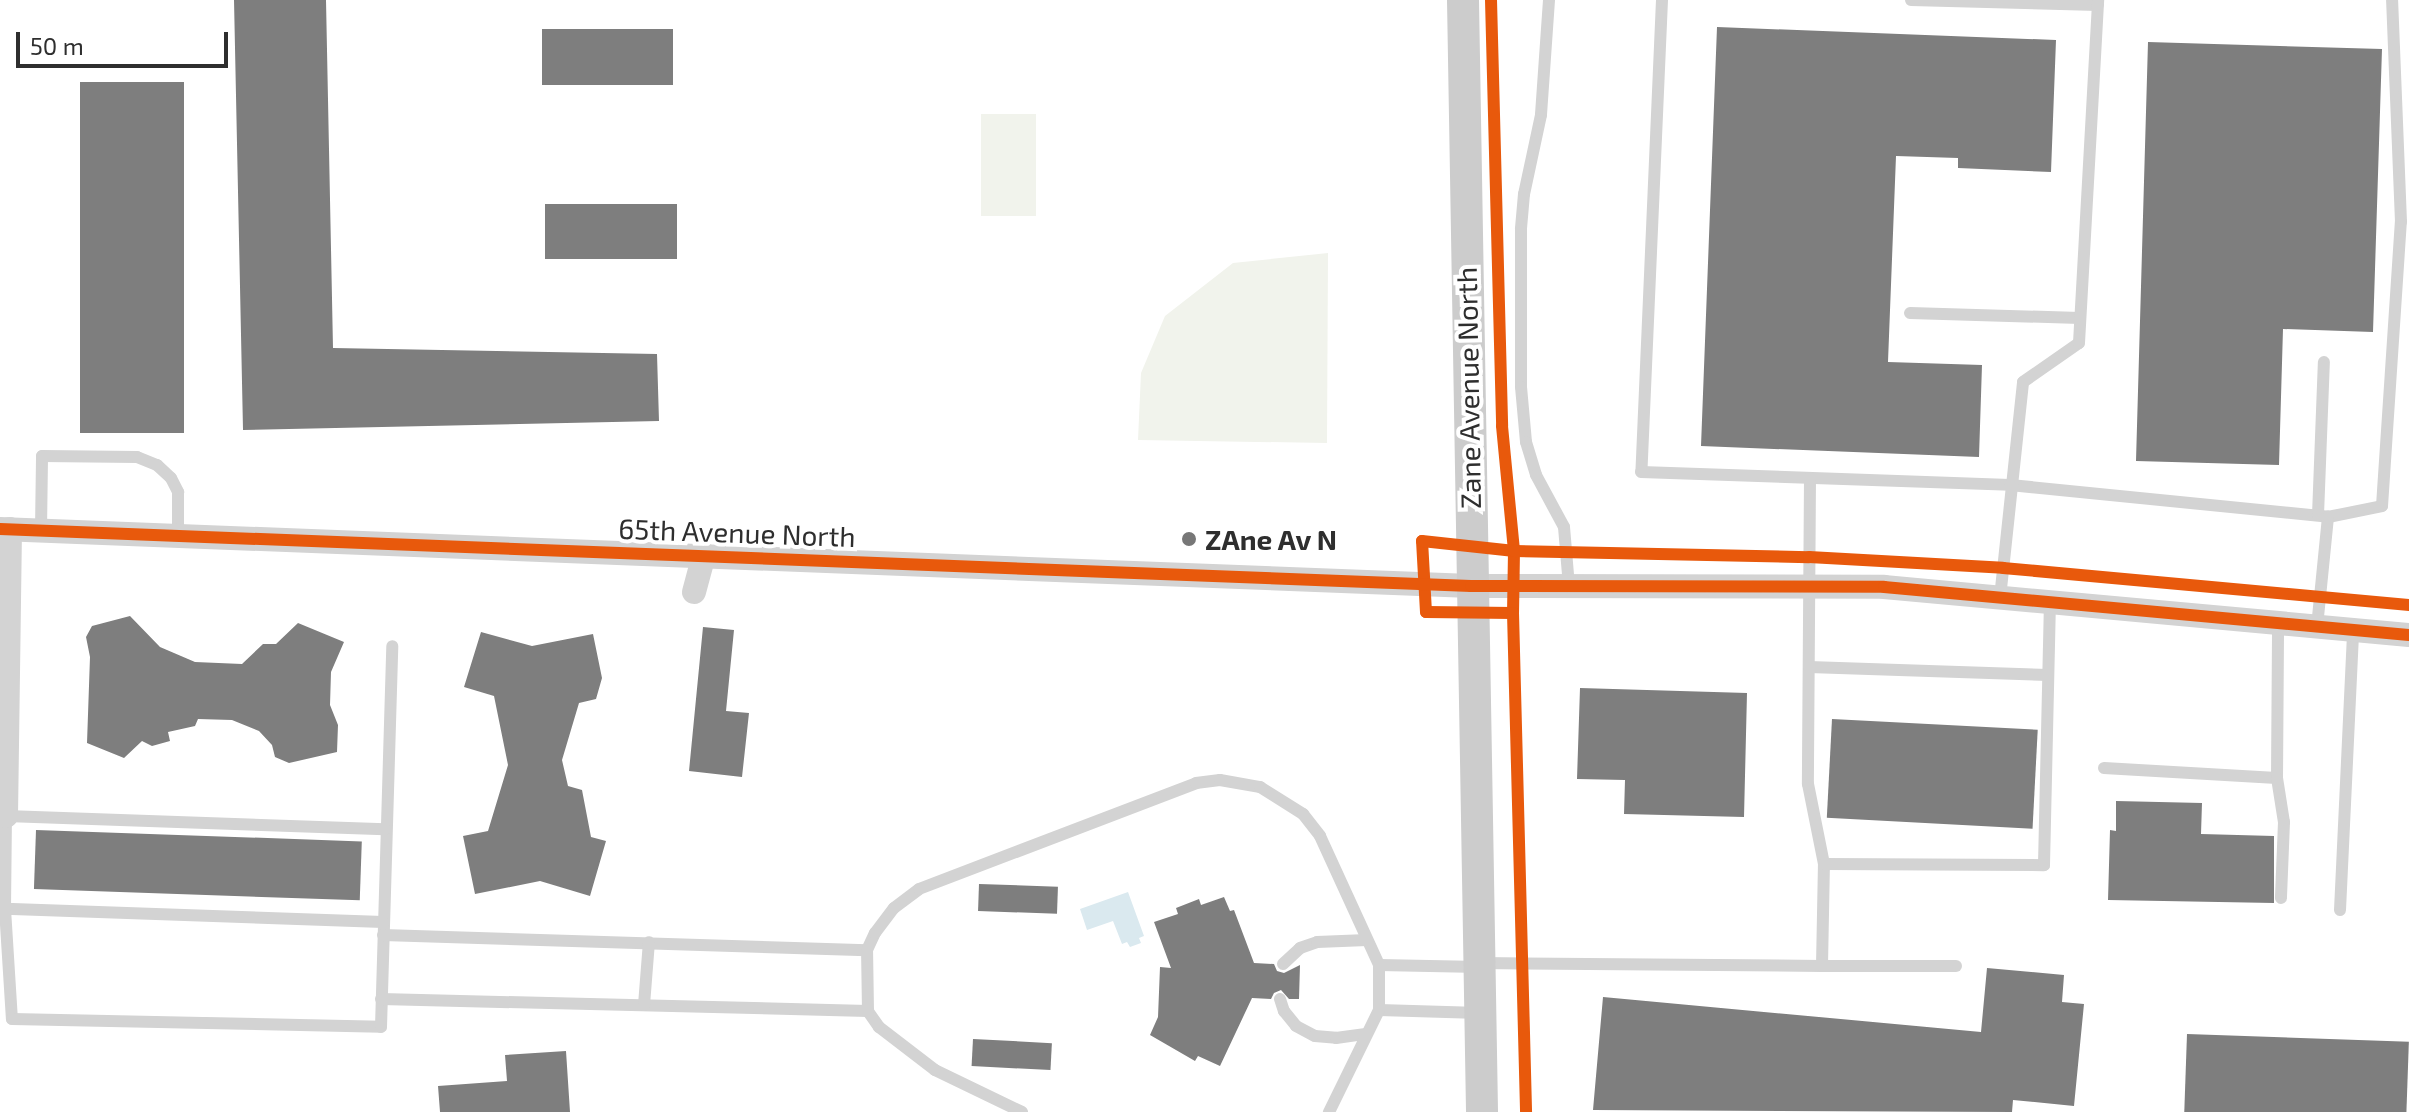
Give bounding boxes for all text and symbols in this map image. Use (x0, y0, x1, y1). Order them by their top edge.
scale bar (20, 16, 232, 66)
text: 50 m (30, 31, 84, 60)
street label: Zane Avenue North (1449, 266, 1487, 510)
street label: 65th Avenue North (617, 511, 857, 553)
place label: ZAne Av N (1205, 522, 1338, 556)
marker: ZAne Av N (1180, 530, 1198, 548)

